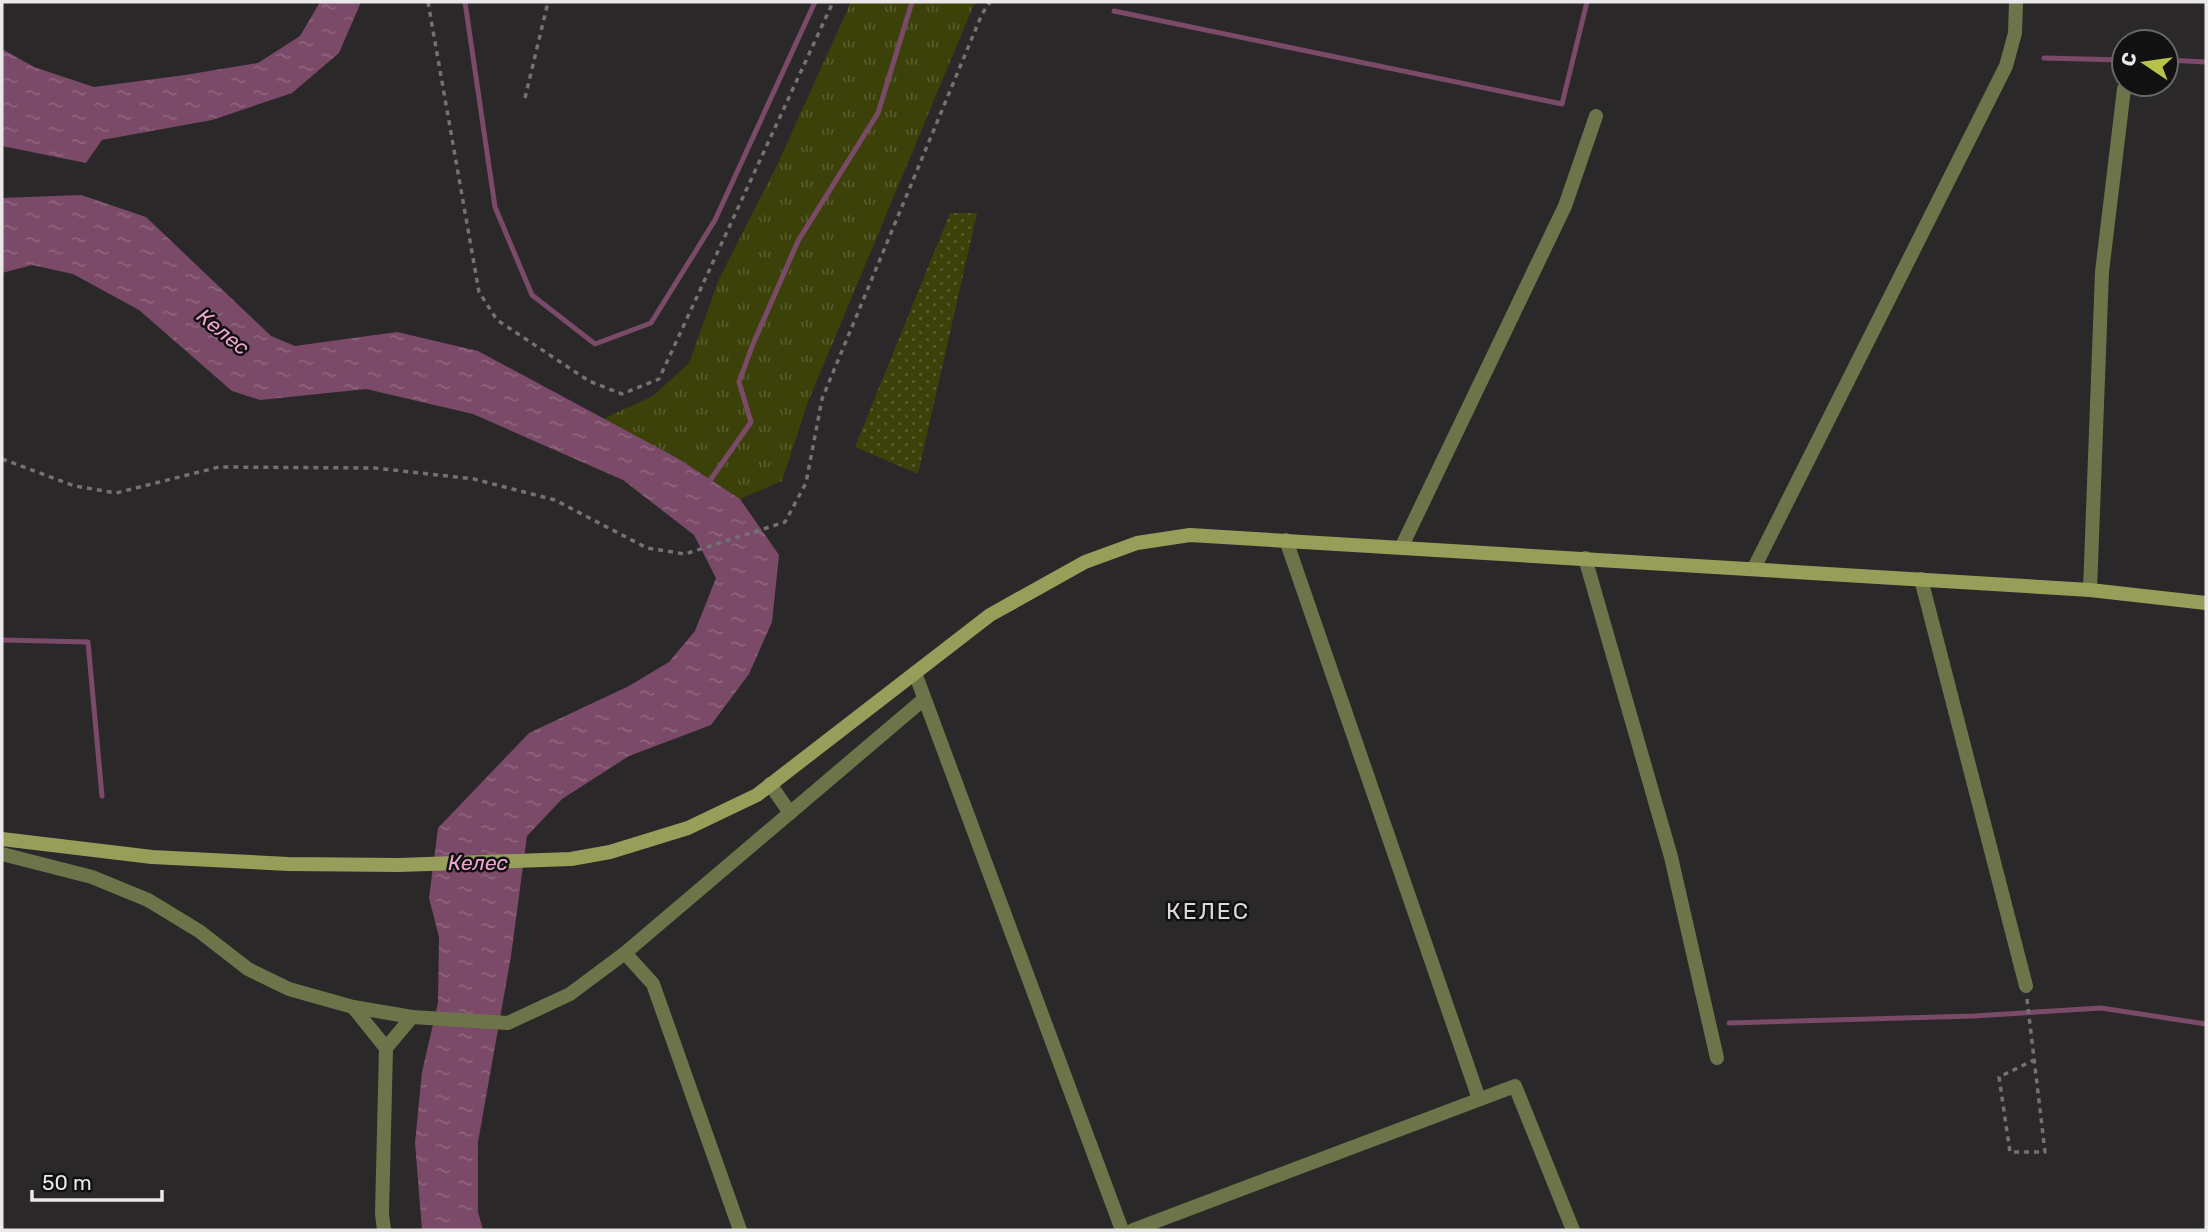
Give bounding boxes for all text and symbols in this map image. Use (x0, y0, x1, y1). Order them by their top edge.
north arrow (2110, 28, 2180, 98)
text: С (2116, 50, 2142, 68)
water label: Келес (192, 303, 255, 360)
water label: Келес (448, 850, 508, 875)
district label: КЕЛЕС (1166, 897, 1250, 925)
scale bar (32, 1158, 161, 1202)
text: 50 m (42, 1170, 92, 1195)

